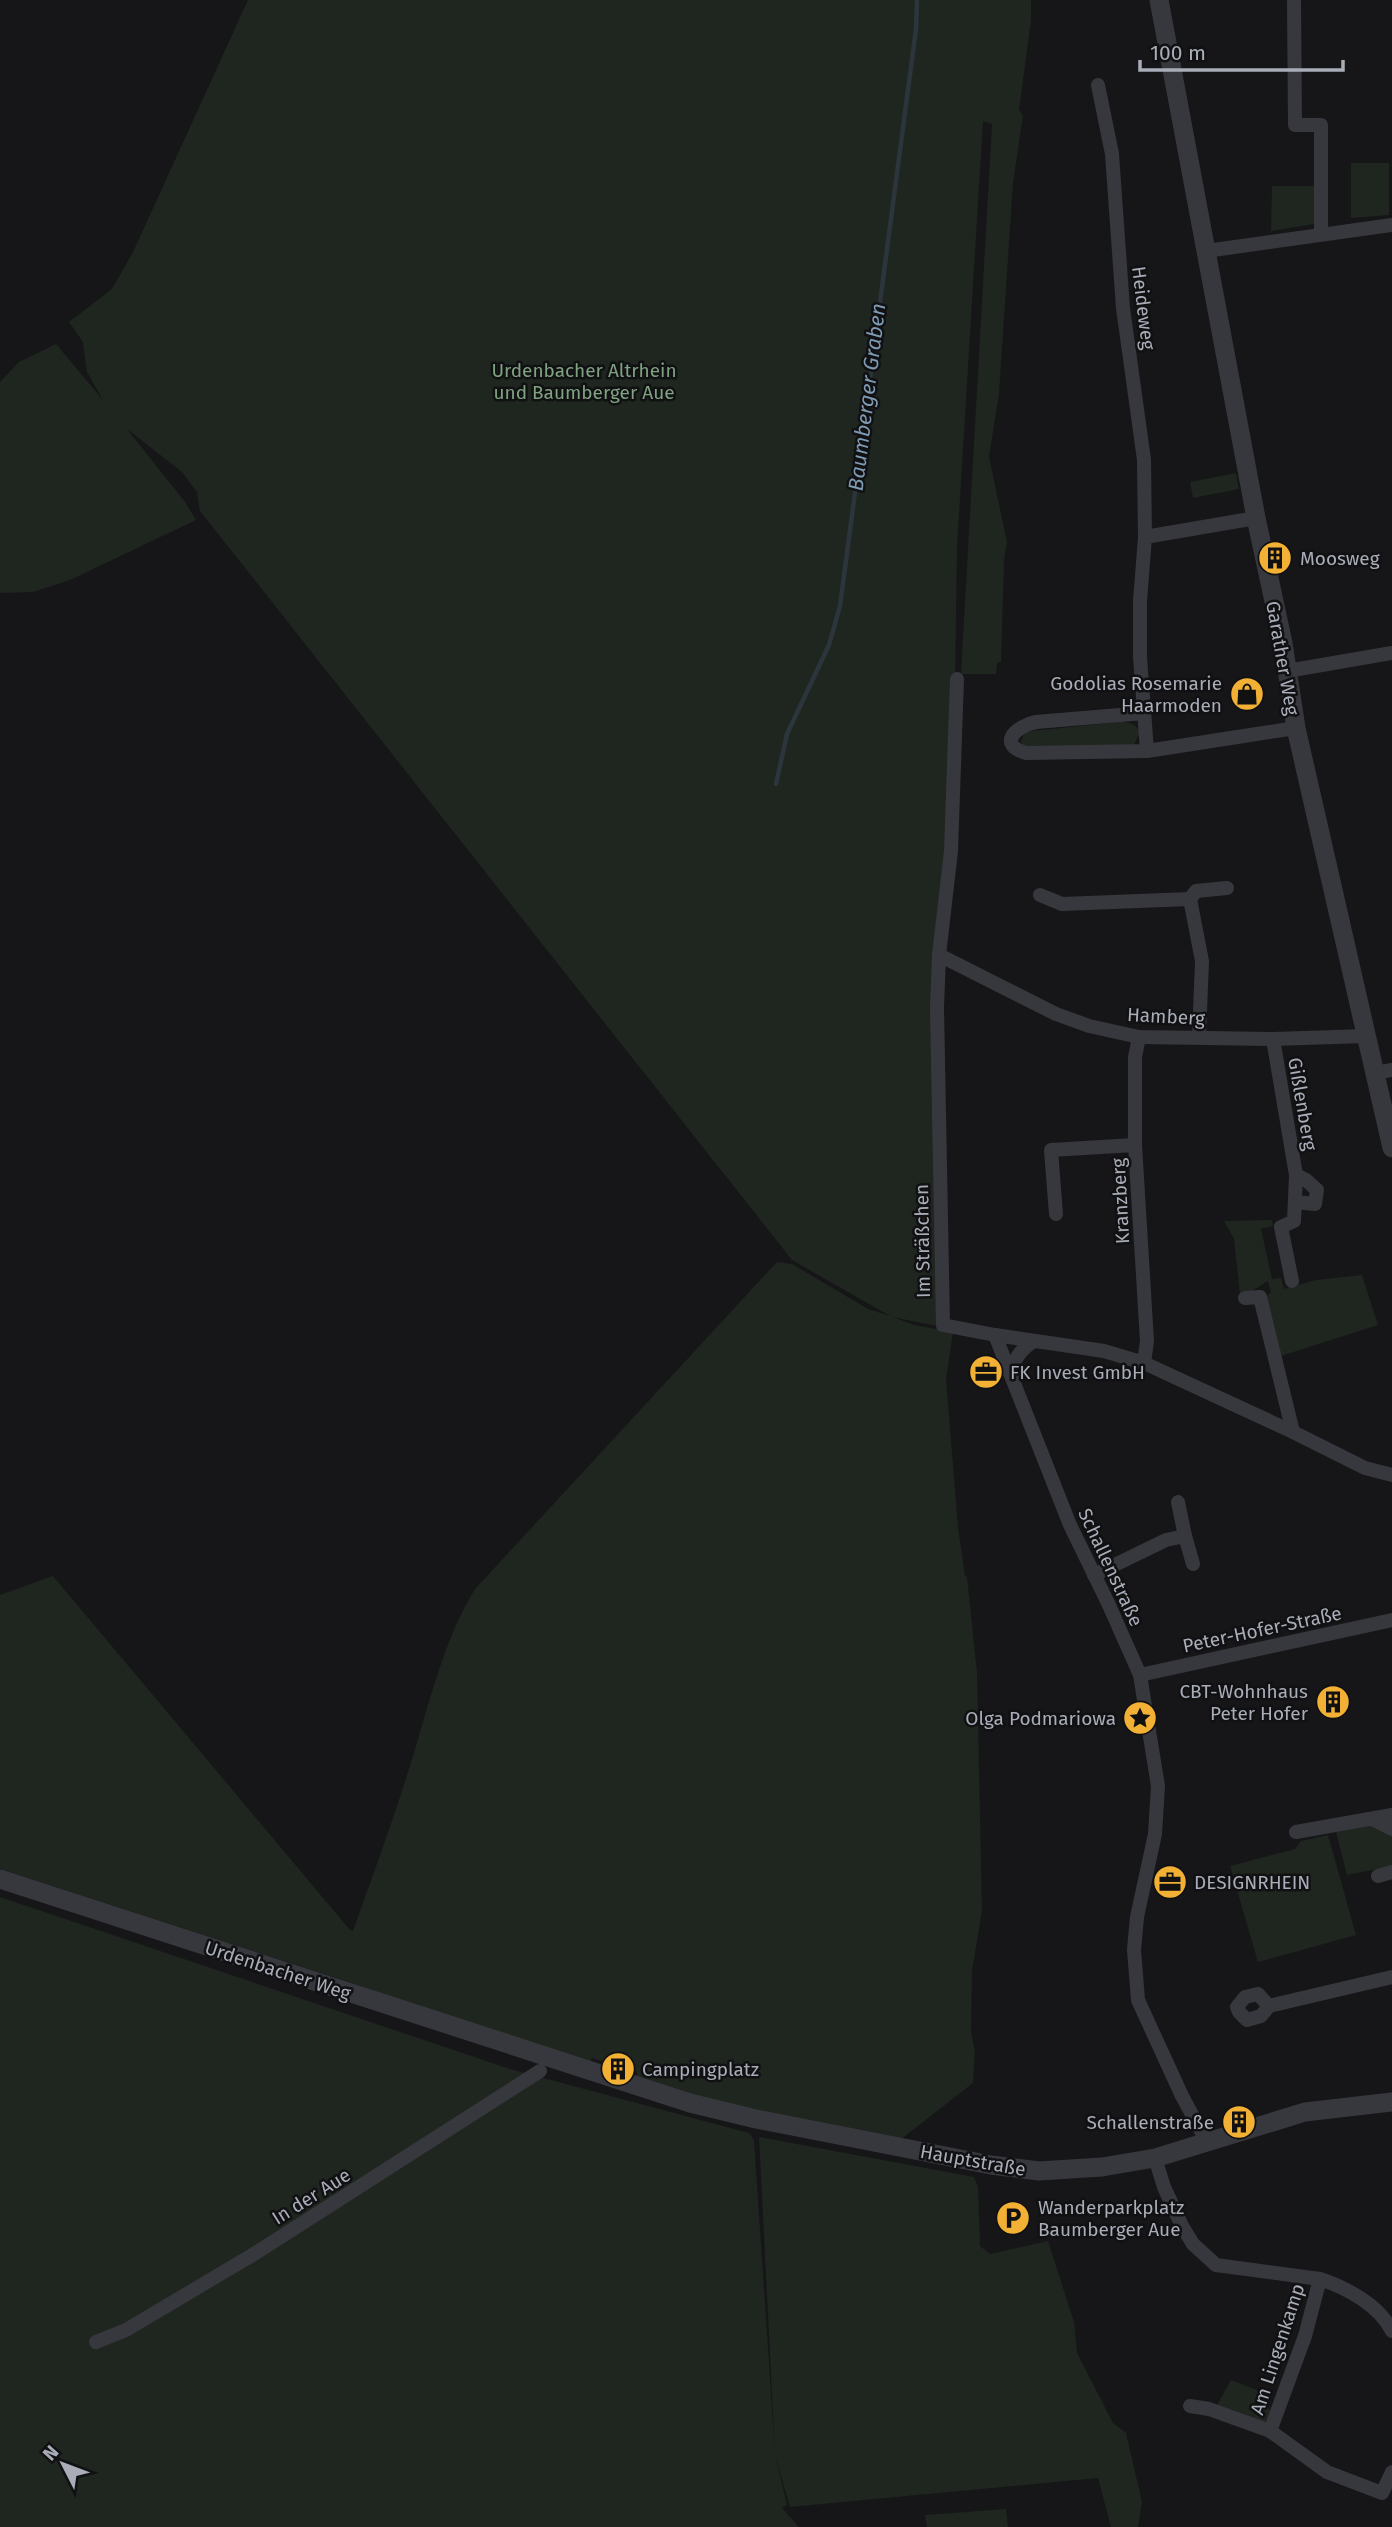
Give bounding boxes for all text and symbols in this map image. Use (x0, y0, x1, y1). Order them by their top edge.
scale bar (1140, 28, 1343, 72)
text: 100 m (1150, 40, 1206, 66)
street label: Heideweg (1127, 265, 1160, 351)
water label: Baumberger Graben (843, 302, 891, 492)
park label: Urdenbacher Altrhein und Baumberger Aue (491, 359, 677, 404)
building icon: Moosweg (1256, 539, 1294, 577)
place label: Moosweg (1300, 547, 1380, 570)
street label: Garather Weg (1261, 599, 1304, 717)
place label: Godolias Rosemarie Haarmoden (1050, 672, 1222, 717)
shop icon: Godolias Rosemarie Haarmoden (1228, 675, 1266, 713)
street label: Hamberg (1126, 1003, 1206, 1030)
street label: Gißlenberg (1283, 1056, 1322, 1153)
street label: Kranzberg (1107, 1157, 1134, 1245)
street label: Im Sträßchen (910, 1184, 935, 1298)
office icon: FK Invest GmbH (967, 1353, 1005, 1391)
place label: FK Invest GmbH (1010, 1361, 1145, 1384)
street label: Schallenstraße (1073, 1505, 1148, 1630)
street label: Peter-Hofer-Straße (1180, 1601, 1344, 1658)
place label: CBT-Wohnhaus Peter Hofer (1179, 1680, 1309, 1725)
building icon: CBT-Wohnhaus Peter Hofer (1314, 1683, 1352, 1721)
place icon: Olga Podmariowa (1121, 1699, 1159, 1737)
place label: Olga Podmariowa (965, 1707, 1116, 1730)
office icon: DESIGNRHEIN (1151, 1863, 1189, 1901)
place label: DESIGNRHEIN (1194, 1871, 1310, 1894)
street label: Urdenbacher Weg (202, 1936, 354, 2005)
building icon: Campingplatz (599, 2050, 637, 2088)
place label: Campingplatz (642, 2058, 759, 2081)
building icon: Schallenstraße (1220, 2103, 1258, 2141)
place label: Schallenstraße (1086, 2111, 1214, 2134)
street label: Hauptstraße (918, 2140, 1028, 2181)
street label: In der Aue (268, 2163, 355, 2230)
place label: Wanderparkplatz Baumberger Aue (1038, 2196, 1184, 2241)
parking icon: Wanderparkplatz Baumberger Aue (994, 2199, 1032, 2237)
street label: Am Lingenkamp (1245, 2281, 1310, 2418)
north arrow (28, 2429, 98, 2499)
text: N (38, 2441, 64, 2465)

